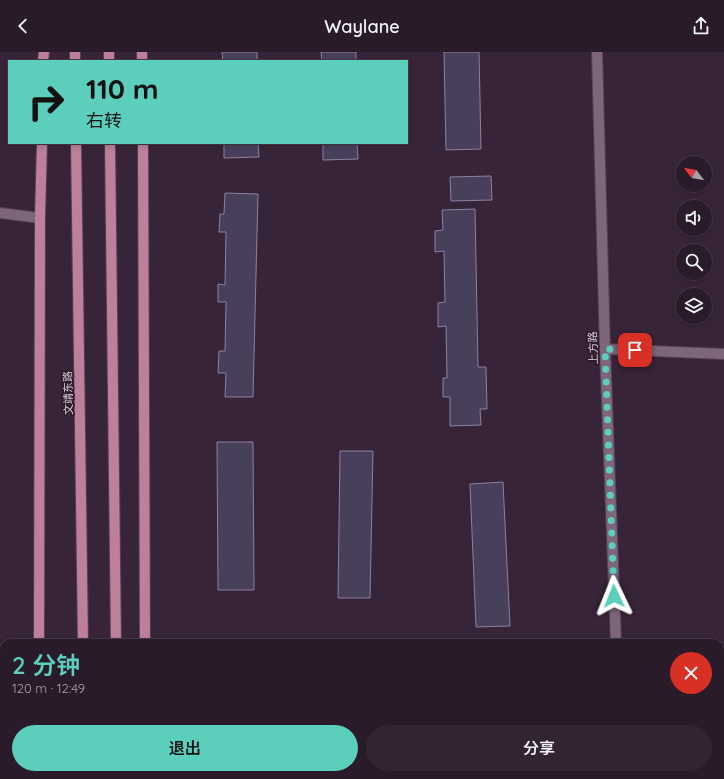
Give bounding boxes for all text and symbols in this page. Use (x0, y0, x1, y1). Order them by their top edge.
icon: back (12, 15, 34, 37)
text: Waylane (324, 15, 400, 38)
icon: share (690, 15, 712, 37)
text: 110 m (86, 71, 159, 106)
icon: right (20, 76, 72, 128)
text: 右转 (86, 109, 122, 132)
north arrow (676, 156, 712, 192)
map controls (676, 156, 712, 324)
button: sound (676, 200, 712, 236)
button: search (676, 244, 712, 280)
button: layers (676, 288, 712, 324)
street label: 上方路 (585, 331, 601, 365)
pin (618, 333, 652, 367)
icon: arrive (624, 339, 646, 361)
street label: 文靖东路 (61, 371, 75, 415)
position arrow (593, 575, 635, 617)
text: 2 分钟 (12, 650, 80, 680)
button: close (670, 652, 712, 694)
text: 120 m · 12:49 (12, 680, 85, 696)
button: 退出 (12, 725, 358, 771)
button: 分享 (366, 725, 712, 771)

